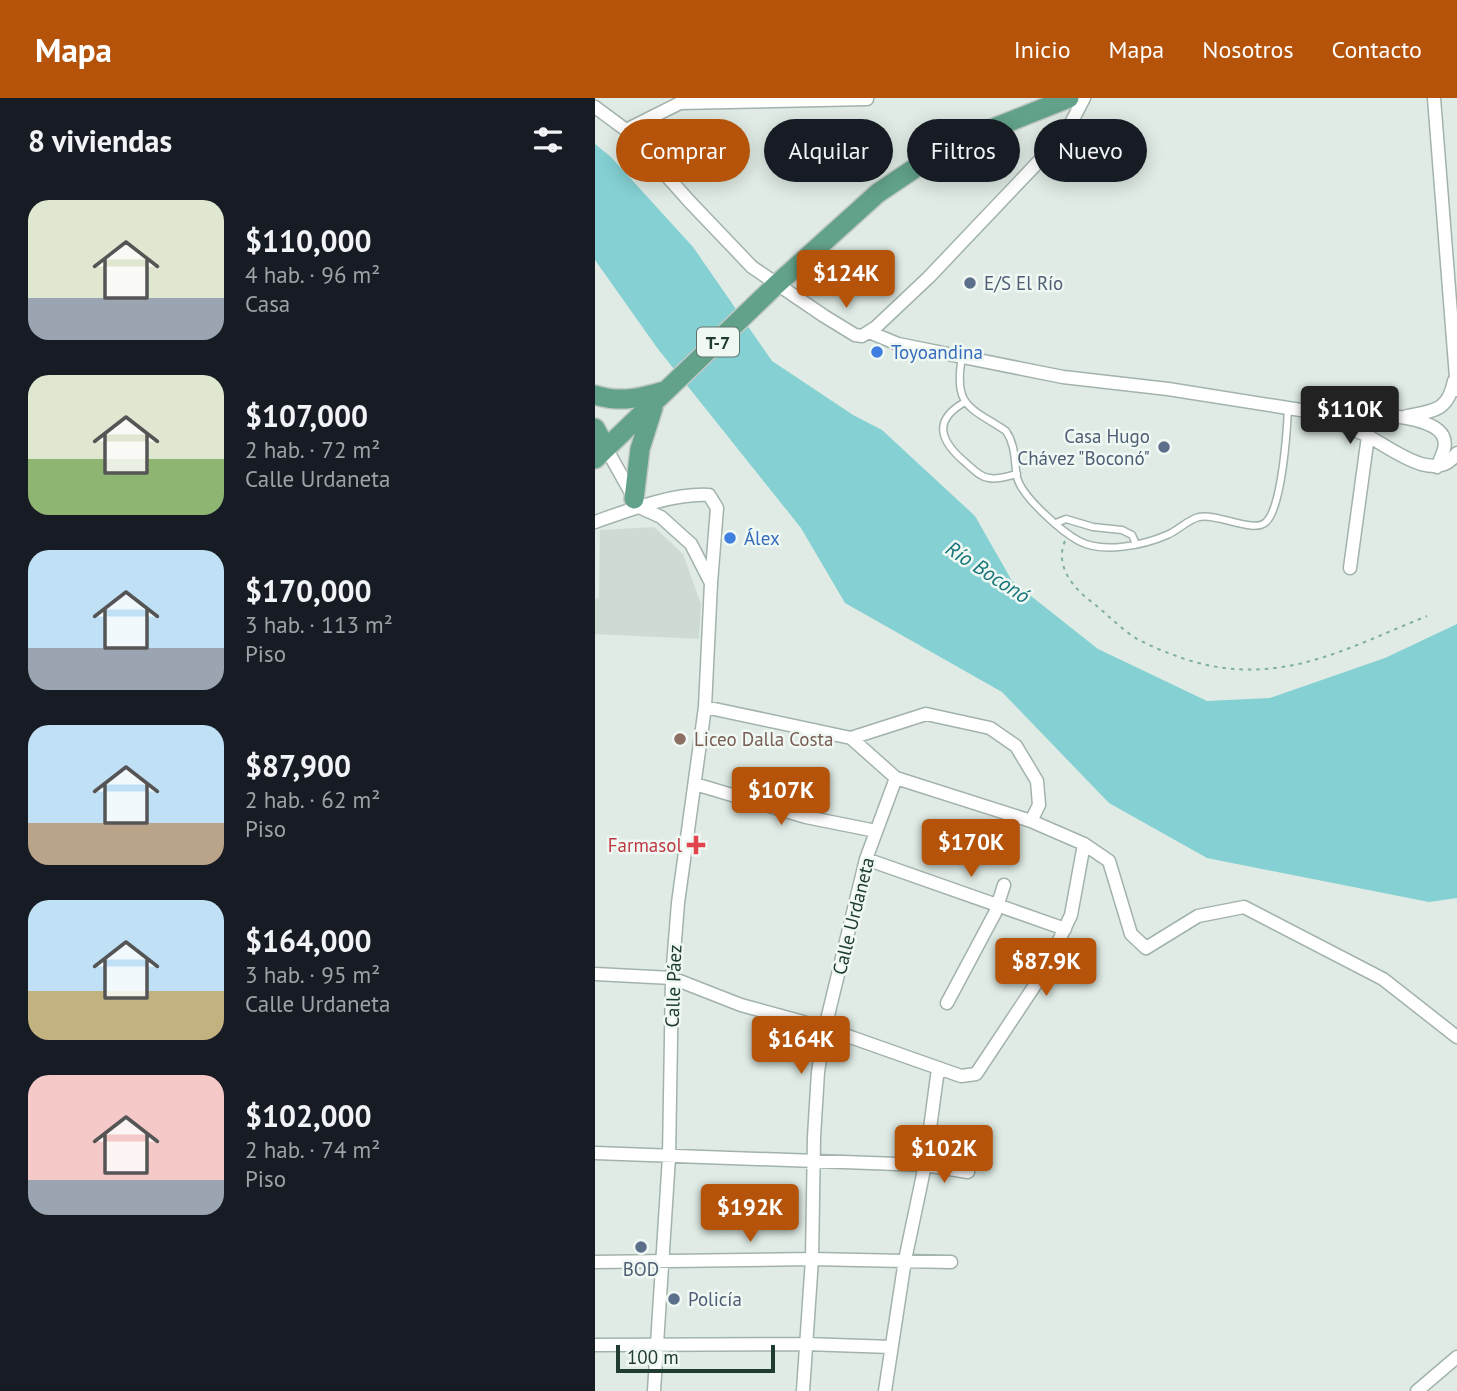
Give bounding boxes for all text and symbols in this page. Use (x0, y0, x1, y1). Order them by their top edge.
text: Mapa (35, 28, 112, 71)
text: Inicio (1014, 34, 1071, 65)
text: Mapa (1109, 34, 1164, 65)
text: Nosotros (1202, 34, 1294, 65)
text: Contacto (1332, 34, 1422, 65)
chip: Comprar (616, 119, 750, 182)
chip: Alquilar (764, 119, 893, 182)
chip: Filtros (907, 119, 1020, 182)
chip: Nuevo (1034, 119, 1147, 182)
text: 8 viviendas (28, 121, 172, 160)
icon: filters (529, 121, 567, 159)
text: $110,000 (245, 221, 372, 260)
icon: home (84, 228, 168, 312)
pin: $124K (797, 250, 895, 310)
text: $124K (813, 258, 879, 287)
text: 4 hab. · 96 m² (245, 260, 380, 289)
place label: E/S El Río (984, 271, 1063, 295)
marker: E/S El Río (962, 275, 978, 291)
text: Casa (245, 289, 290, 318)
road number: T-7 (697, 328, 739, 356)
place label: Toyoandina (891, 340, 983, 364)
marker: Toyoandina (869, 344, 885, 360)
pin: $110K (1301, 386, 1399, 446)
text: $110K (1317, 394, 1383, 423)
text: $107,000 (245, 396, 368, 435)
icon: home (84, 403, 168, 487)
place label: Casa Hugo Chávez "Boconó" (1017, 424, 1150, 470)
text: 2 hab. · 72 m² (245, 435, 380, 464)
marker: Casa Hugo Chávez "Boconó" (1156, 439, 1172, 455)
text: Calle Urdaneta (245, 464, 390, 493)
place label: Álex (744, 526, 780, 550)
marker: Álex (722, 530, 738, 546)
water label: Río Boconó (941, 535, 1035, 609)
text: $170,000 (245, 571, 372, 610)
icon: home (84, 578, 168, 662)
text: 3 hab. · 113 m² (245, 610, 393, 639)
text: Piso (245, 639, 286, 668)
place label: Liceo Dalla Costa (694, 727, 833, 751)
marker: Liceo Dalla Costa (672, 731, 688, 747)
text: $87,900 (245, 746, 351, 785)
icon: home (84, 753, 168, 837)
pin: $107K (732, 768, 830, 827)
text: $107K (748, 775, 814, 804)
text: 2 hab. · 62 m² (245, 785, 380, 814)
text: Piso (245, 814, 286, 843)
pin: $170K (922, 820, 1020, 879)
text: $170K (938, 827, 1004, 856)
place label: Farmasol (608, 833, 682, 857)
marker: Farmasol (688, 837, 704, 853)
street label: Calle Urdaneta (827, 855, 879, 977)
text: $164,000 (245, 921, 372, 960)
icon: home (84, 928, 168, 1012)
pin: $87.9K (989, 939, 1103, 998)
street label: Calle Páez (660, 944, 686, 1028)
text: $87.9K (1011, 946, 1081, 975)
text: 3 hab. · 95 m² (245, 960, 380, 989)
text: Calle Urdaneta (245, 989, 390, 1018)
pin: $164K (752, 1016, 850, 1076)
text: $164K (768, 1024, 834, 1053)
text: $102,000 (245, 1096, 372, 1135)
icon: home (84, 1103, 168, 1187)
pin: $102K (895, 1126, 993, 1185)
text: $102K (911, 1133, 977, 1162)
text: 2 hab. · 74 m² (245, 1135, 380, 1164)
text: Piso (245, 1164, 286, 1193)
pin: $192K (701, 1184, 799, 1244)
text: $192K (717, 1192, 783, 1221)
marker: BOD (633, 1239, 649, 1255)
place label: BOD (623, 1257, 659, 1281)
place label: Policía (688, 1287, 742, 1311)
marker: Policía (666, 1291, 682, 1307)
scale bar (616, 1342, 775, 1374)
text: 100 m (627, 1345, 679, 1369)

